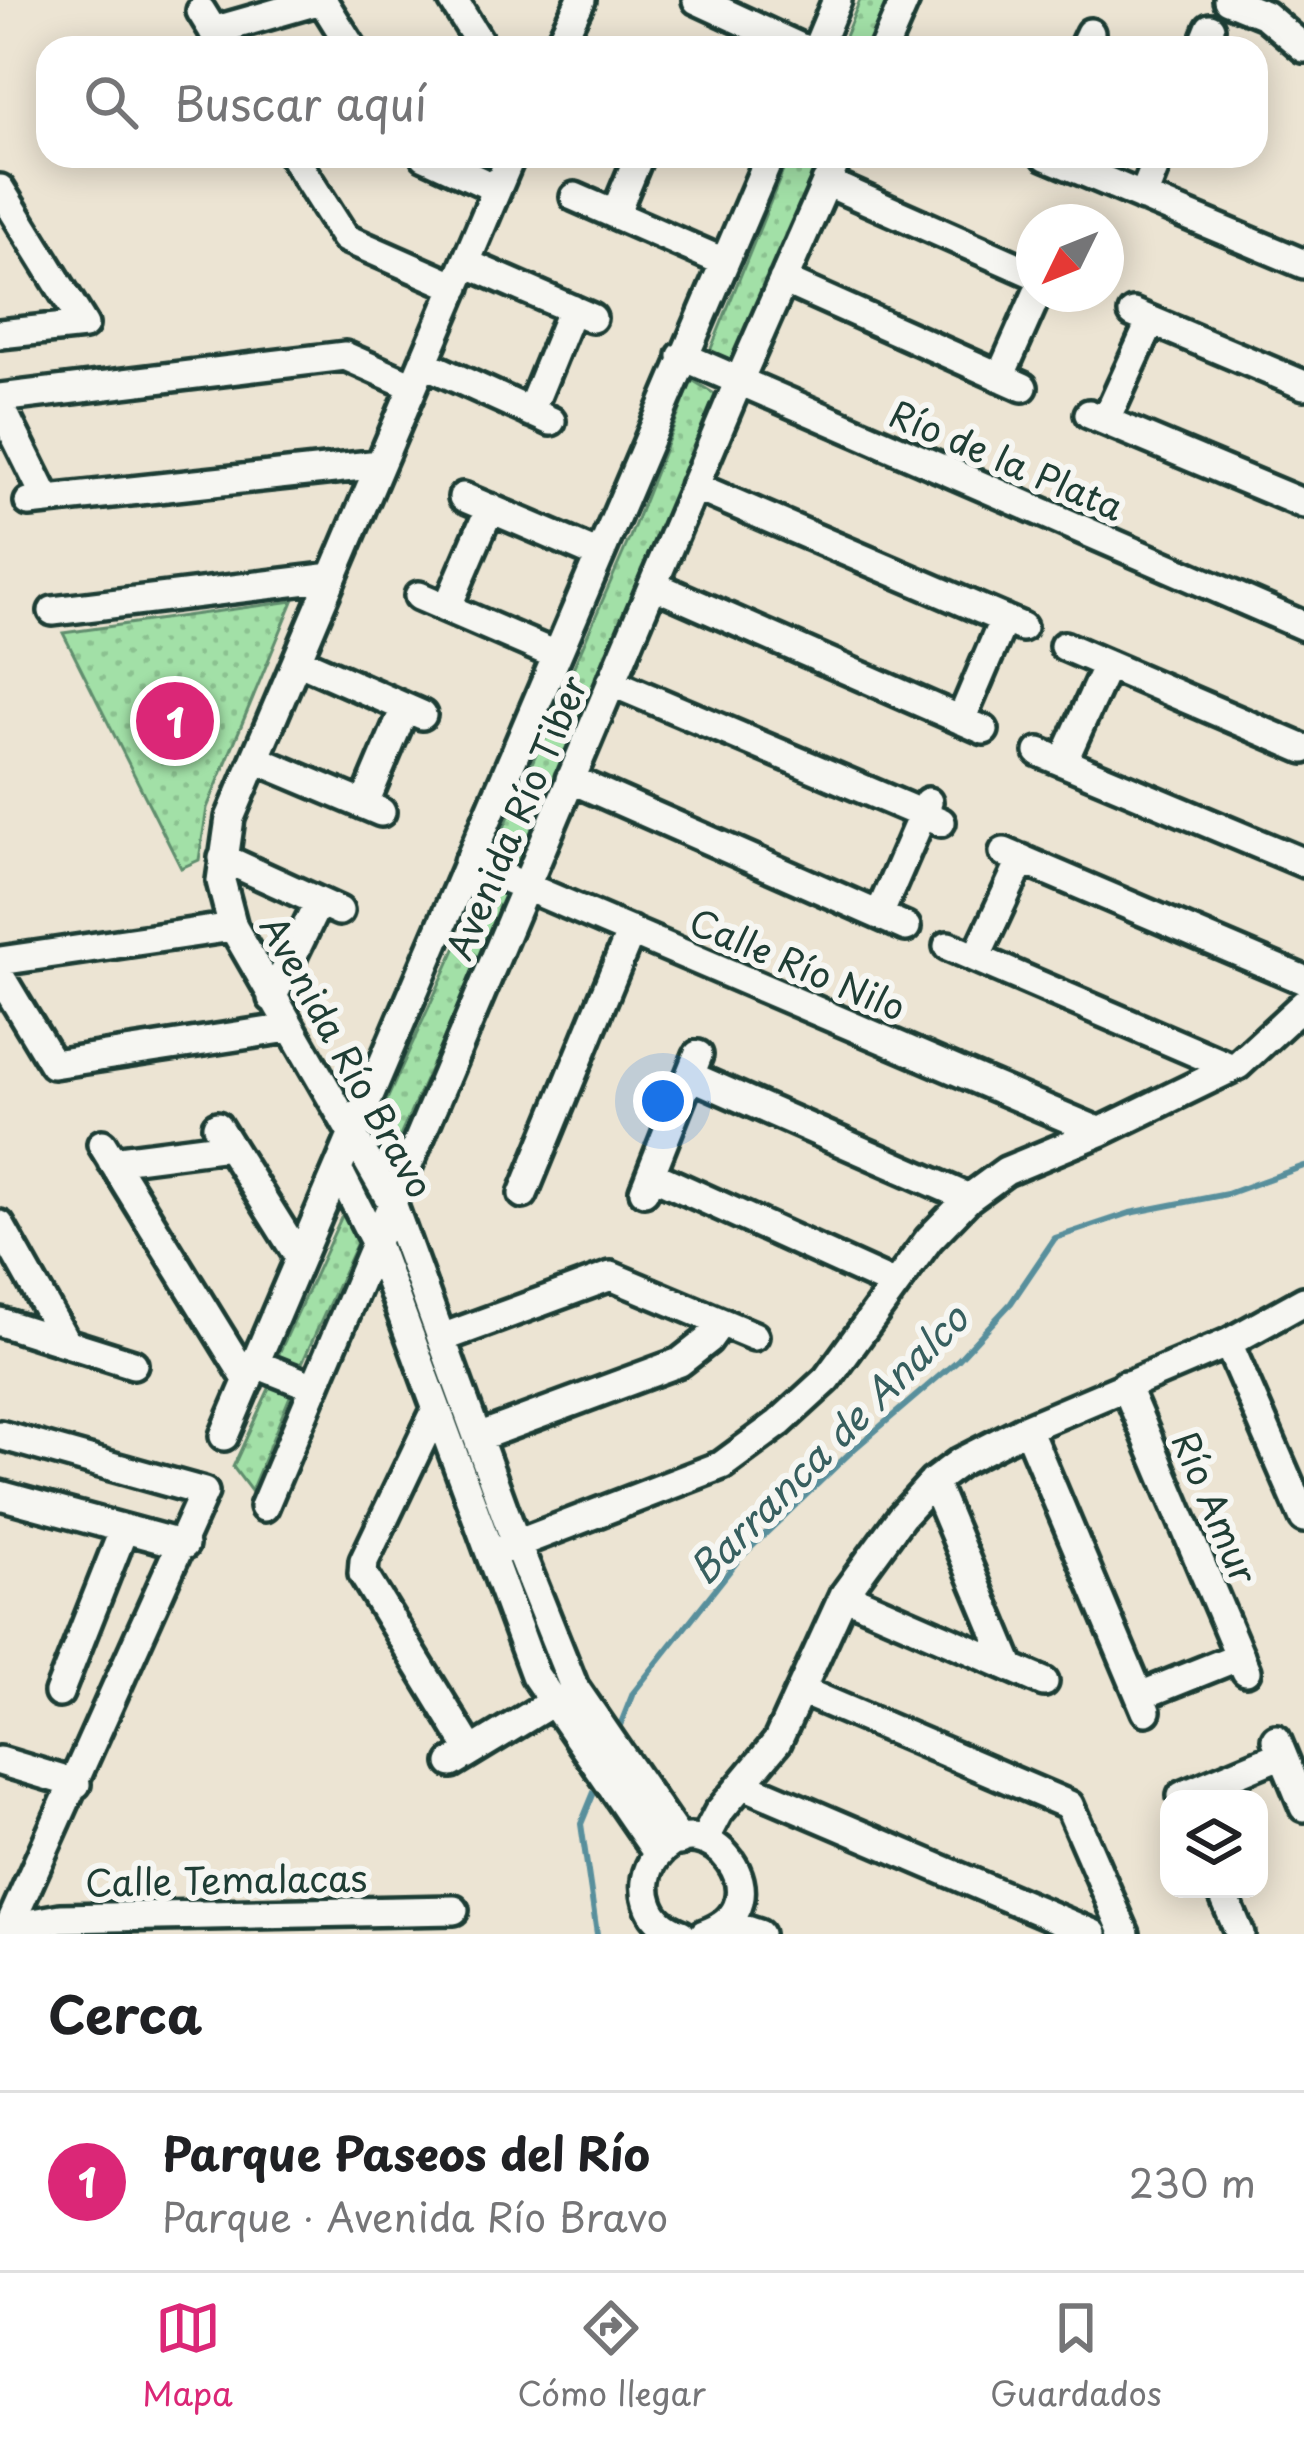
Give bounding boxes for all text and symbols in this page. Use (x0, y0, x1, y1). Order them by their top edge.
search box (36, 36, 1268, 168)
text: Buscar aquí (174, 68, 427, 136)
icon: search (78, 69, 144, 135)
north arrow (1016, 204, 1124, 312)
street label: Río de la Plata (882, 385, 1133, 533)
street label: Avenida Río Tiber (431, 666, 599, 967)
pin: 1 (136, 676, 214, 766)
street label: Calle Río Nilo (682, 893, 914, 1033)
street label: Avenida Río Bravo (248, 905, 448, 1207)
your location (633, 1071, 693, 1131)
water label: Barranca de Analco (674, 1288, 982, 1596)
street label: Río Amur (1160, 1422, 1272, 1592)
map controls (1160, 1790, 1268, 1898)
button: layers (1160, 1790, 1268, 1898)
street label: Calle Temalacas (84, 1850, 368, 1908)
text: Cerca (48, 1974, 202, 2051)
text: Parque Paseos del Río (162, 2118, 650, 2186)
text: 1 (78, 2152, 96, 2211)
text: 230 m (1129, 2152, 1256, 2211)
text: Parque · Avenida Río Bravo (162, 2186, 668, 2245)
tab: Mapa (142, 2295, 233, 2417)
tab: Cómo llegar (517, 2295, 706, 2417)
tab: Guardados (990, 2295, 1162, 2417)

